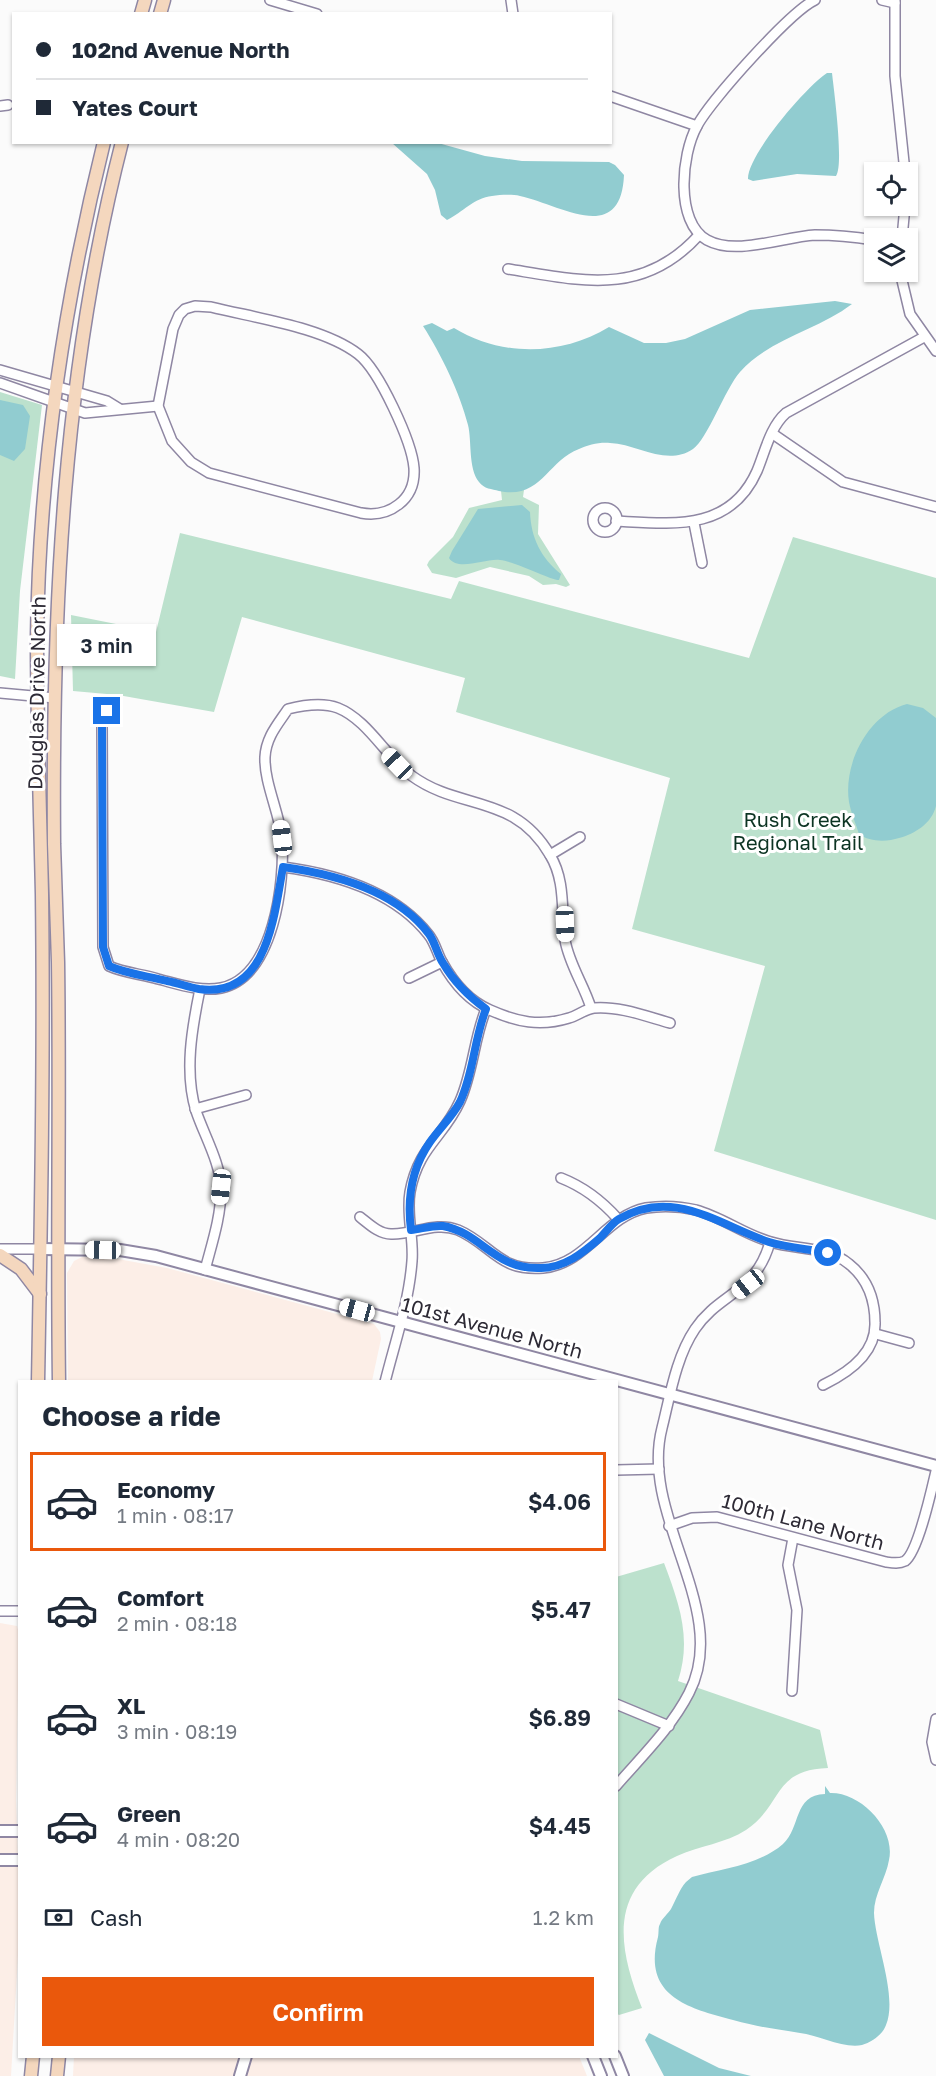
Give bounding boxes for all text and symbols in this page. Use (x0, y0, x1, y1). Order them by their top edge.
text: 102nd Avenue North (72, 36, 289, 63)
text: Yates Court (72, 94, 198, 121)
map controls (864, 162, 918, 282)
button: locate (864, 162, 918, 216)
button: layers (864, 228, 918, 282)
street label: Douglas Drive North (22, 596, 50, 790)
callout: 3 min (57, 624, 156, 666)
text: 3 min (80, 633, 133, 657)
route end (93, 697, 120, 724)
car (378, 745, 416, 783)
park label: Rush Creek Regional Trail (733, 807, 863, 854)
car (271, 819, 293, 857)
car (555, 906, 575, 942)
car (210, 1168, 232, 1206)
route start (814, 1239, 841, 1266)
car (85, 1241, 121, 1259)
car (728, 1266, 768, 1302)
street label: 101st Avenue North (399, 1291, 586, 1363)
car (337, 1297, 377, 1323)
text: Choose a ride (42, 1400, 221, 1432)
icon: car (45, 1475, 99, 1529)
text: Economy (117, 1476, 215, 1503)
text: $4.06 (528, 1488, 591, 1515)
street label: 100th Lane North (719, 1488, 887, 1554)
text: 1 min · 08:17 (117, 1503, 234, 1527)
icon: car (45, 1583, 99, 1637)
text: Comfort (117, 1584, 204, 1611)
text: $5.47 (531, 1596, 591, 1623)
text: 2 min · 08:18 (117, 1611, 237, 1635)
icon: car (45, 1691, 99, 1745)
text: XL (117, 1692, 145, 1719)
text: $6.89 (528, 1704, 591, 1731)
text: 3 min · 08:19 (117, 1719, 237, 1743)
icon: car (45, 1799, 99, 1853)
text: Green (117, 1800, 181, 1827)
text: $4.45 (529, 1812, 591, 1839)
text: 4 min · 08:20 (117, 1827, 240, 1851)
icon: cash (42, 1901, 75, 1934)
text: Cash (90, 1904, 143, 1931)
text: 1.2 km (533, 1905, 594, 1929)
button: Confirm (42, 1977, 594, 2046)

